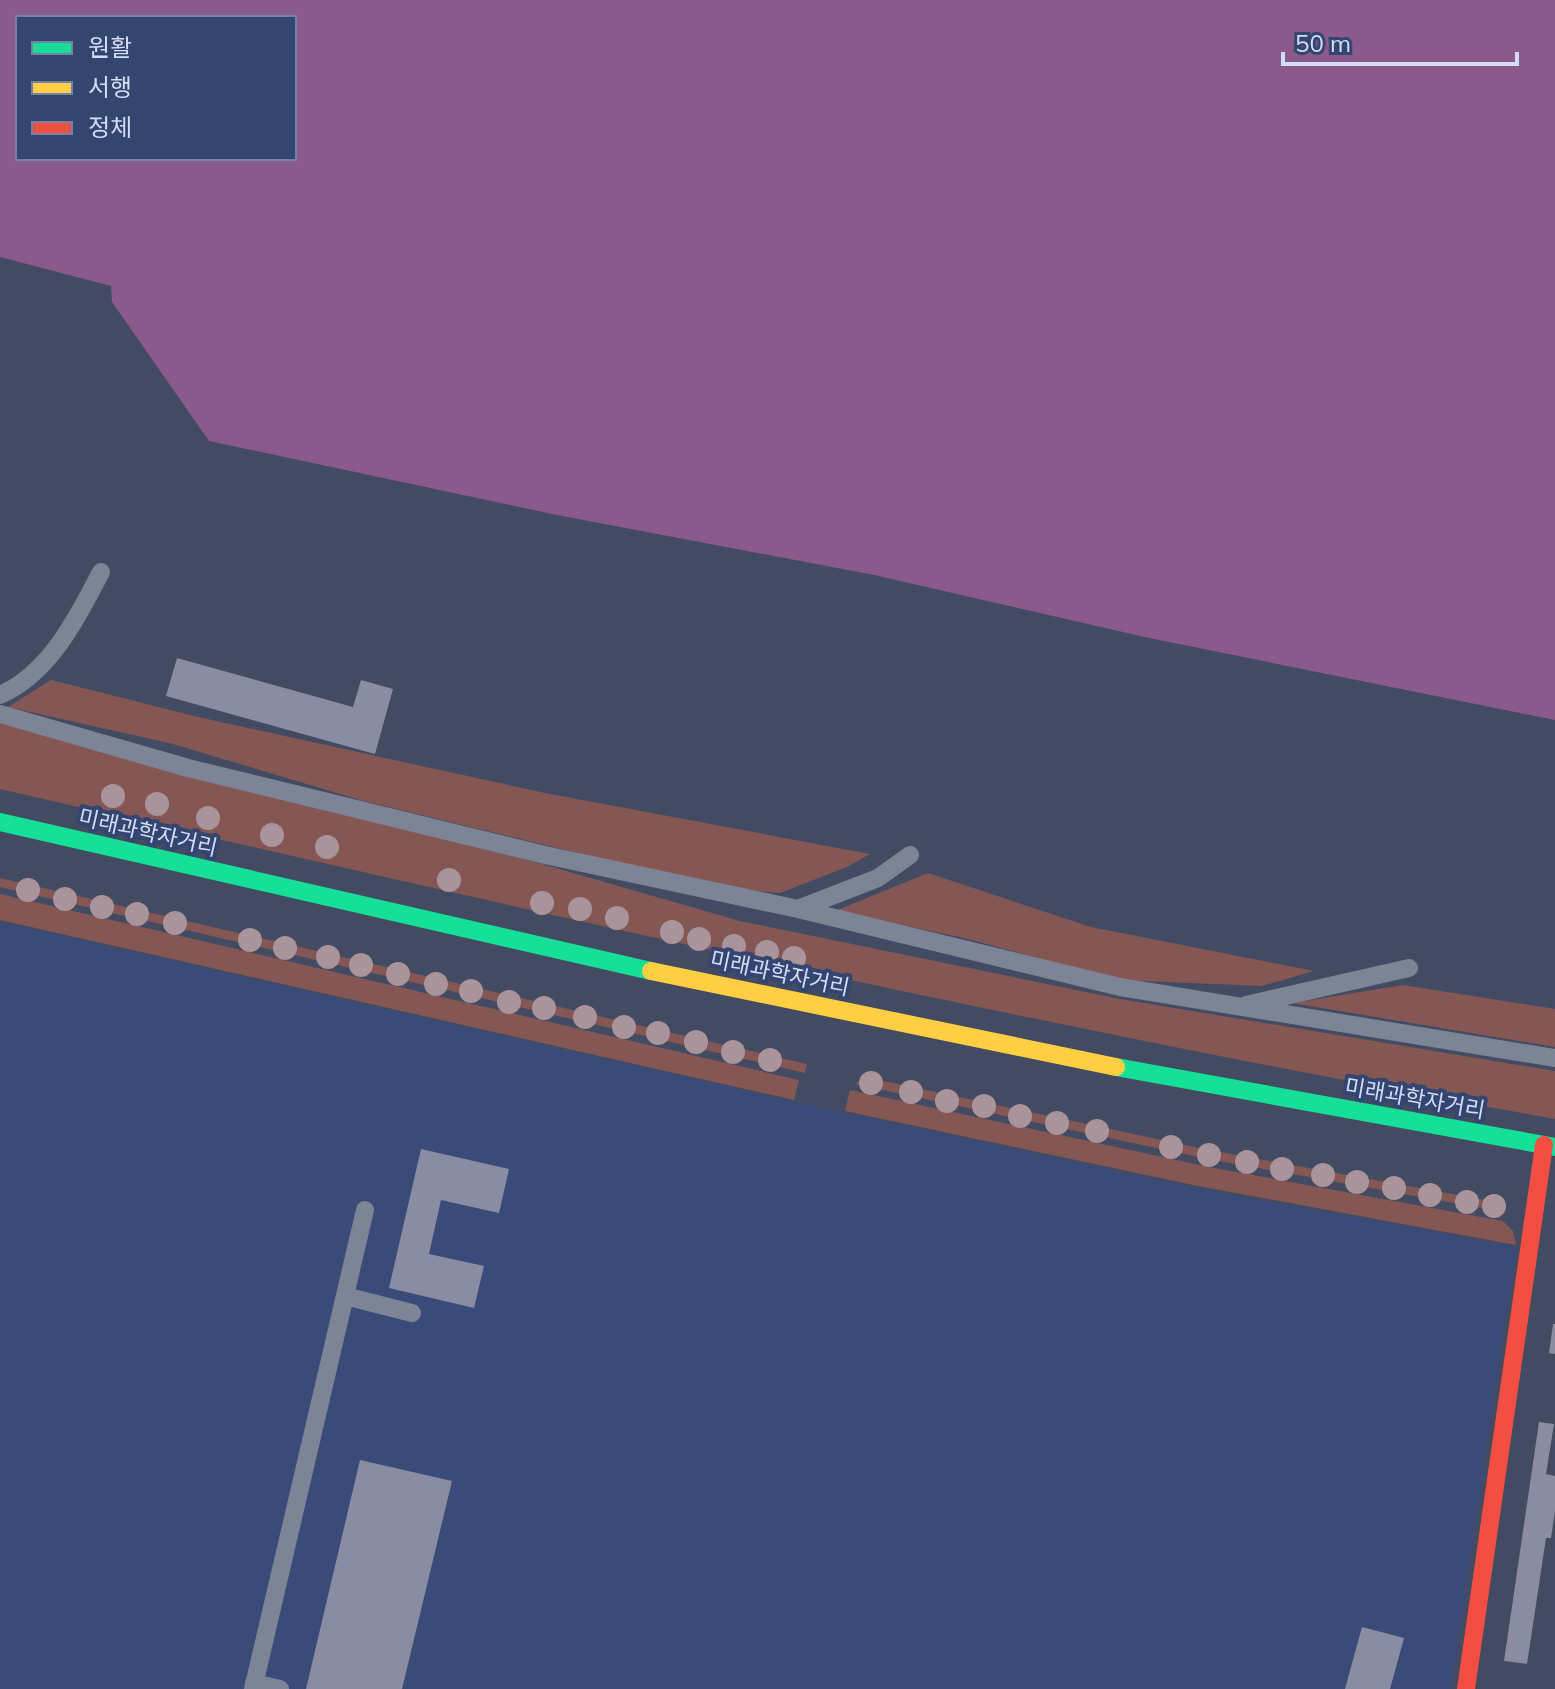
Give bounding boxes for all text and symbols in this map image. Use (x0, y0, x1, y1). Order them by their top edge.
legend (16, 16, 296, 160)
scale bar (1283, 16, 1517, 66)
text: 50 m (1295, 28, 1351, 58)
text: 원활 (88, 32, 132, 62)
text: 서행 (88, 72, 132, 102)
text: 정체 (88, 112, 132, 142)
street label: 미래과학자거리 (76, 802, 220, 862)
street label: 미래과학자거리 (708, 945, 852, 1001)
street label: 미래과학자거리 (1343, 1072, 1487, 1124)

